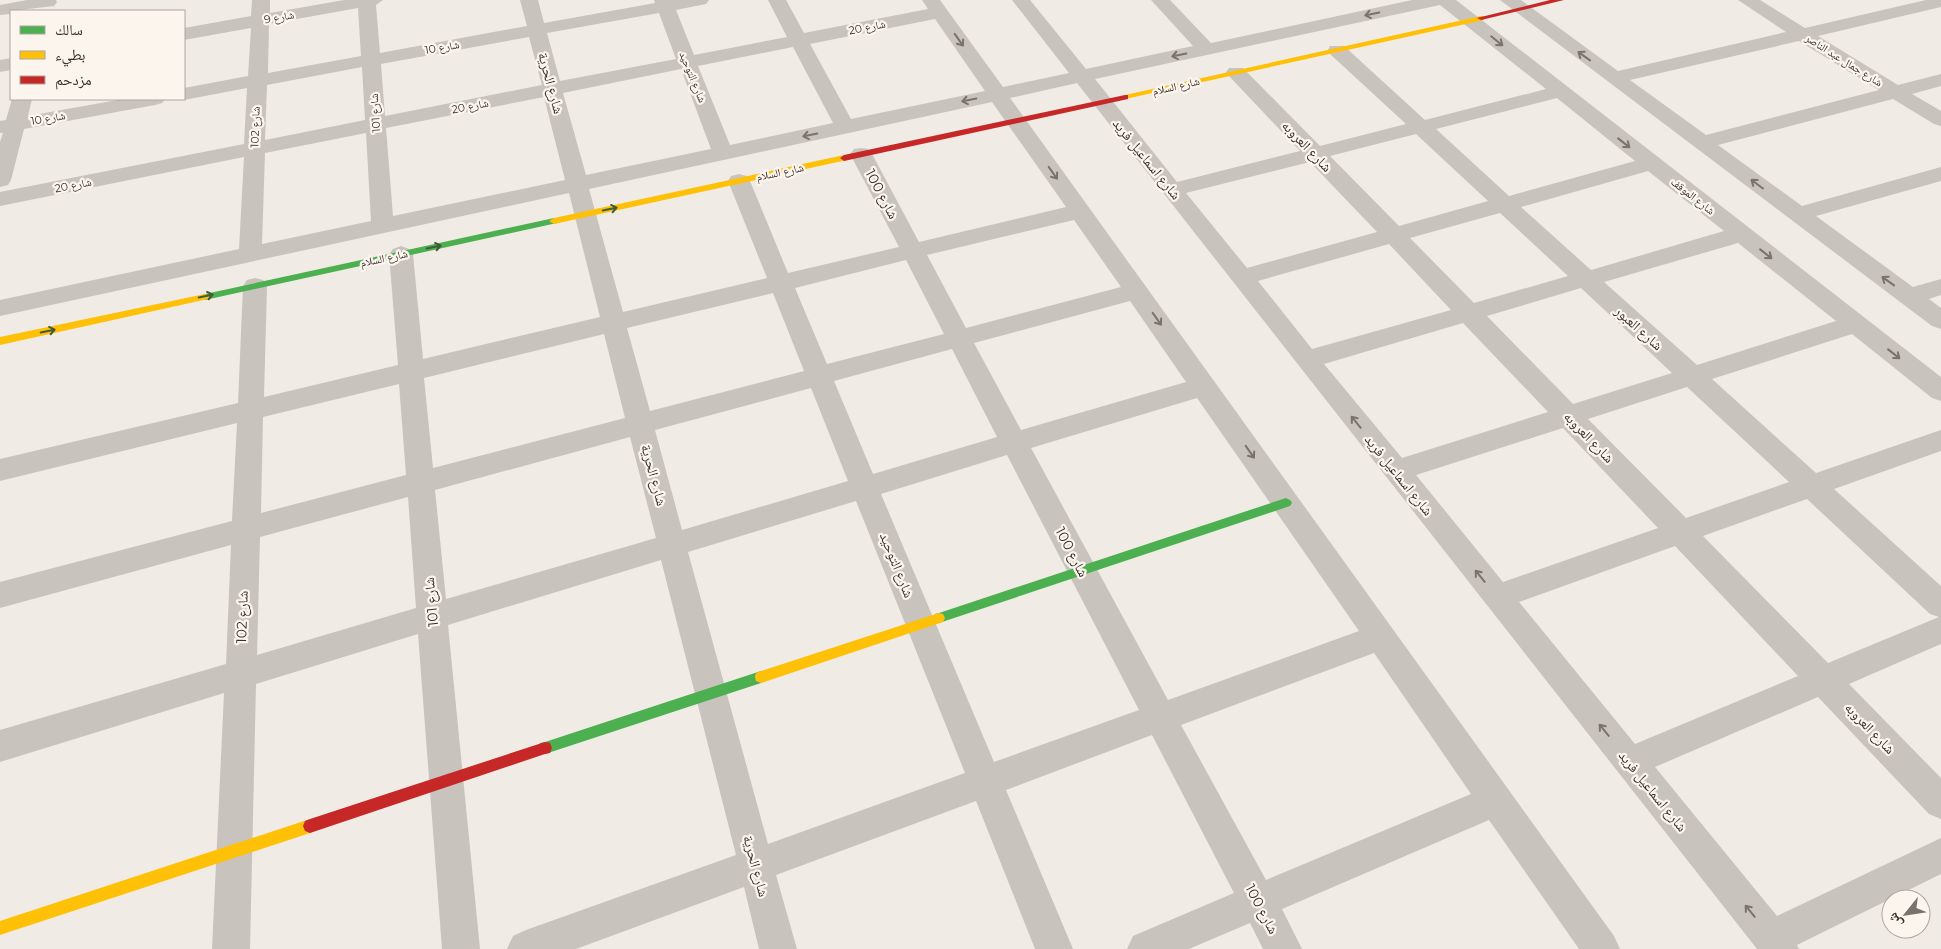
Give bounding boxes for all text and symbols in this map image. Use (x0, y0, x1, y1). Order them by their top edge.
street label: شارع 9 (263, 7, 295, 27)
legend (10, 10, 185, 100)
one-way arrow (1365, 10, 1381, 19)
street label: شارع 20 (847, 17, 887, 37)
text: سالك (55, 20, 83, 39)
street label: شارع جمال عبد الناصر (1802, 30, 1885, 89)
one-way arrow (954, 33, 964, 47)
one-way arrow (1490, 36, 1503, 47)
street label: شارع 10 (424, 37, 460, 57)
text: بطيء (55, 45, 85, 67)
street label: شارع التوحيد (676, 49, 710, 105)
street label: شارع الحرية (533, 50, 568, 116)
one-way arrow (1171, 51, 1187, 60)
one-way arrow (1577, 51, 1591, 61)
text: مزدحم (55, 70, 92, 90)
street label: شارع السلام (1151, 74, 1201, 98)
street label: شارع 101 (367, 93, 383, 133)
street label: شارع 20 (450, 96, 490, 116)
one-way arrow (961, 96, 977, 106)
street label: شارع 102 (247, 106, 263, 148)
street label: شارع 10 (30, 108, 66, 128)
street label: شارع اسماعيل فريد (1108, 115, 1185, 204)
street label: شارع العروبه (1277, 116, 1336, 176)
one-way arrow (802, 130, 818, 140)
one-way arrow (1617, 137, 1630, 148)
street label: شارع السلام (755, 160, 805, 184)
one-way arrow (1048, 165, 1058, 179)
street label: شارع 100 (861, 166, 903, 222)
street label: شارع الموقف (1668, 174, 1718, 218)
street label: شارع 20 (53, 175, 93, 195)
one-way arrow (1750, 179, 1764, 189)
one-way arrow (601, 204, 617, 213)
one-way arrow (425, 242, 441, 251)
street label: شارع السلام (359, 246, 409, 270)
one-way arrow (1759, 248, 1772, 259)
one-way arrow (1881, 276, 1895, 286)
one-way arrow (198, 291, 214, 301)
street label: شارع العبور (1610, 301, 1667, 355)
one-way arrow (1152, 312, 1162, 326)
one-way arrow (39, 326, 55, 335)
one-way arrow (1887, 348, 1900, 359)
street label: شارع العروبه (1559, 407, 1618, 467)
one-way arrow (1351, 416, 1362, 429)
street label: شارع اسماعيل فريد (1360, 431, 1437, 520)
street label: شارع الحرية (636, 442, 671, 508)
one-way arrow (1245, 445, 1255, 459)
street label: شارع 100 (1051, 524, 1093, 580)
street label: شارع التوحيد (875, 530, 918, 601)
one-way arrow (1475, 570, 1486, 583)
street label: شارع 101 (420, 576, 443, 628)
street label: شارع 102 (232, 590, 253, 644)
street label: شارع العروبه (1840, 698, 1899, 758)
one-way arrow (1598, 724, 1609, 737)
street label: شارع اسماعيل فريد (1614, 747, 1691, 836)
street label: شارع الحرية (738, 833, 773, 899)
street label: شارع 100 (1241, 881, 1283, 937)
north arrow (1881, 889, 1931, 939)
one-way arrow (1744, 905, 1755, 918)
text: ش (1883, 909, 1906, 931)

